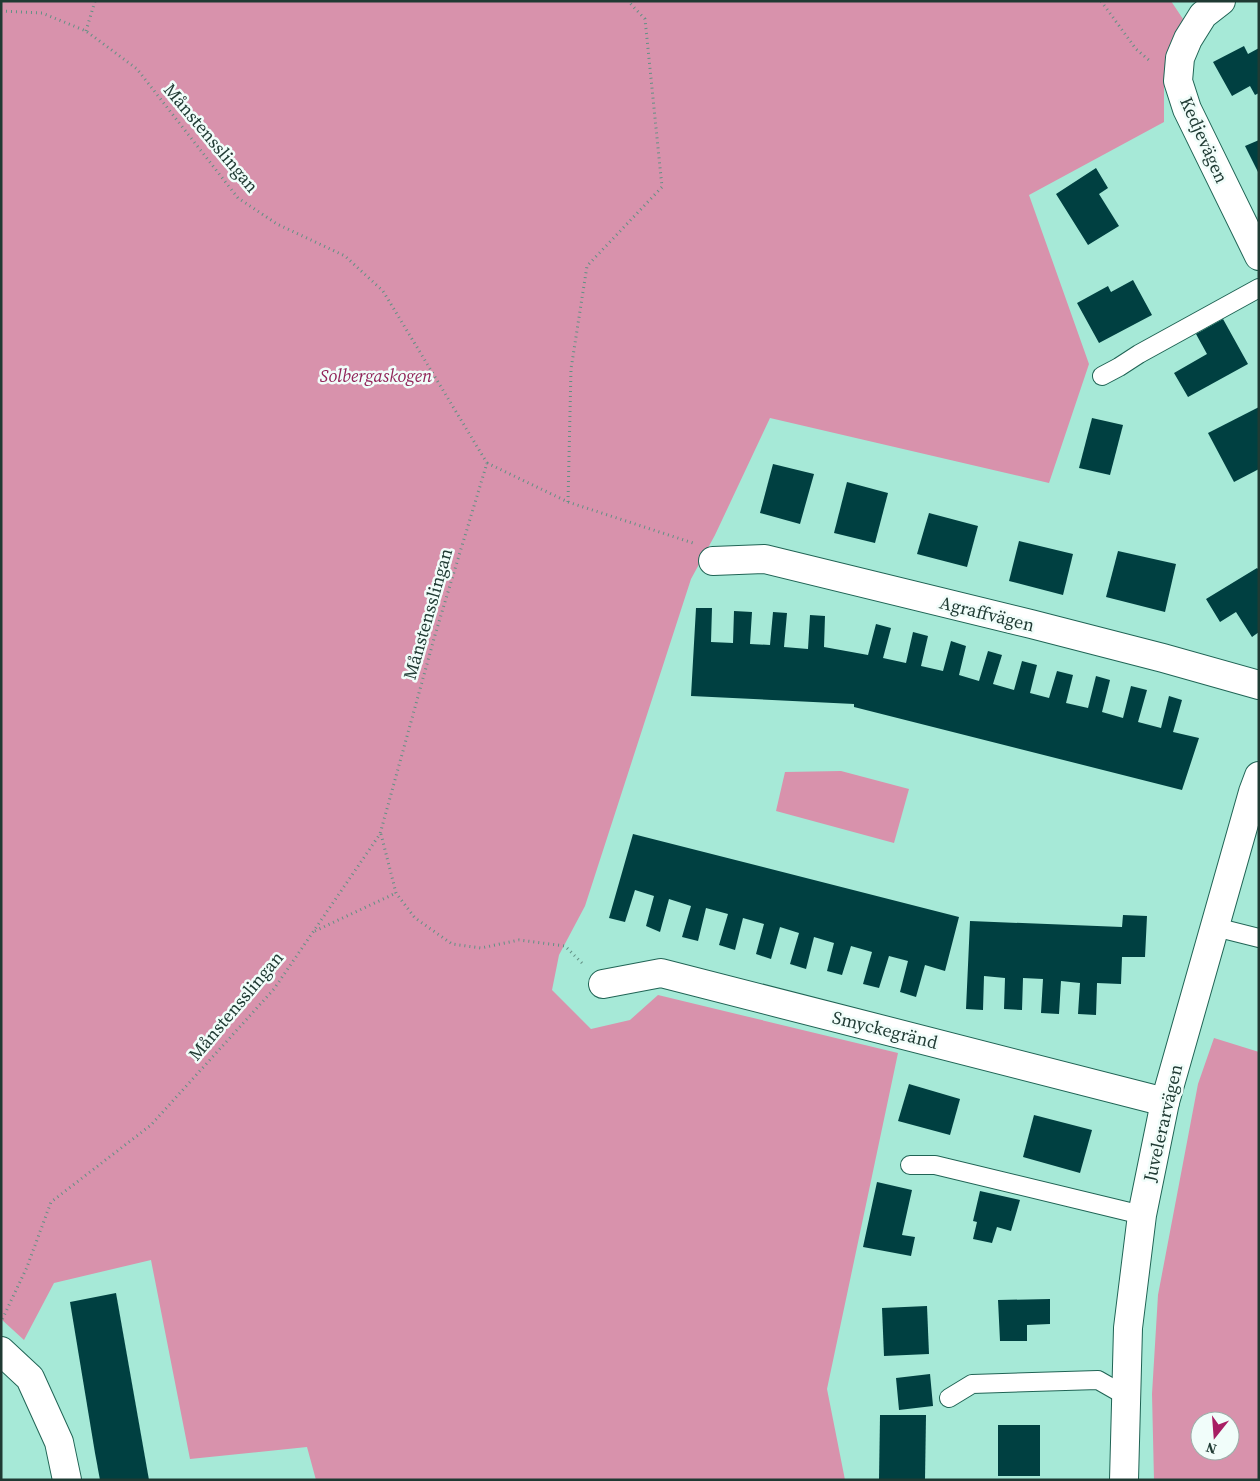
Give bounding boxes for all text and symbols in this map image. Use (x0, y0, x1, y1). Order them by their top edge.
street label: Månstensslingan (158, 78, 265, 198)
street label: Kedjevägen (1174, 93, 1235, 187)
park label: Solbergaskogen (320, 363, 432, 388)
street label: Månstensslingan (397, 545, 458, 683)
street label: Agraffvägen (937, 590, 1037, 637)
street label: Månstensslingan (182, 946, 289, 1066)
street label: Smyckegränd (830, 1004, 941, 1055)
street label: Juvelerarvägen (1137, 1062, 1188, 1185)
north arrow (1190, 1411, 1240, 1461)
text: N (1203, 1437, 1219, 1459)

